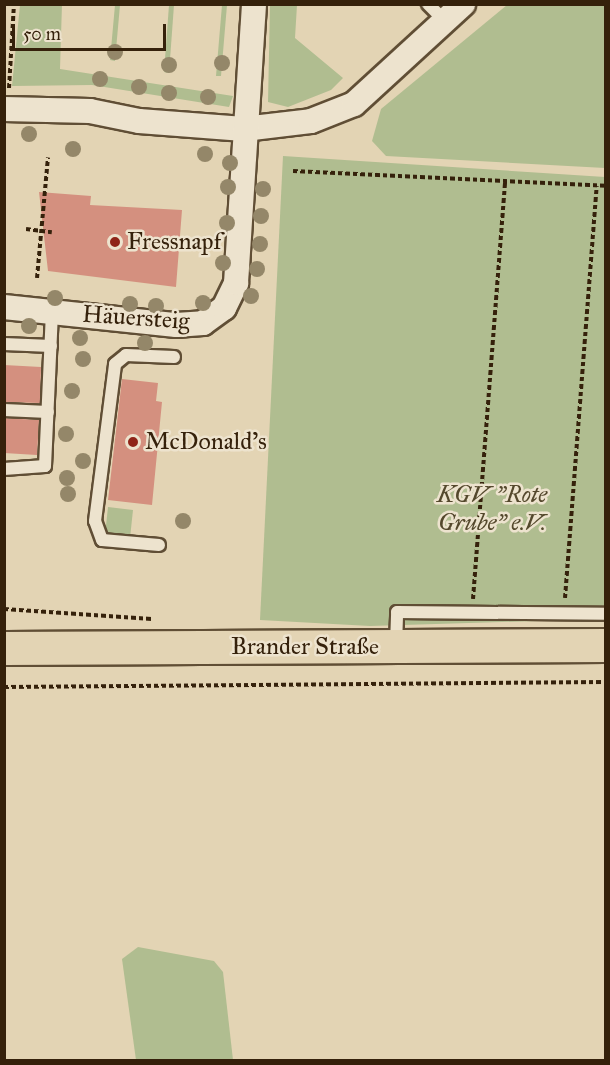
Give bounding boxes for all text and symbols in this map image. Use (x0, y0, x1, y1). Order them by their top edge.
scale bar (15, 12, 170, 50)
text: 50 m (23, 23, 61, 45)
place label: Fressnapf (127, 228, 222, 256)
marker: Fressnapf (108, 235, 122, 249)
street label: Häuersteig (81, 300, 191, 336)
place label: McDonald's (145, 428, 267, 456)
marker: McDonald's (126, 435, 140, 449)
park label: KGV "Rote Grube" e.V. (437, 481, 547, 537)
street label: Brander Straße (231, 633, 379, 661)

